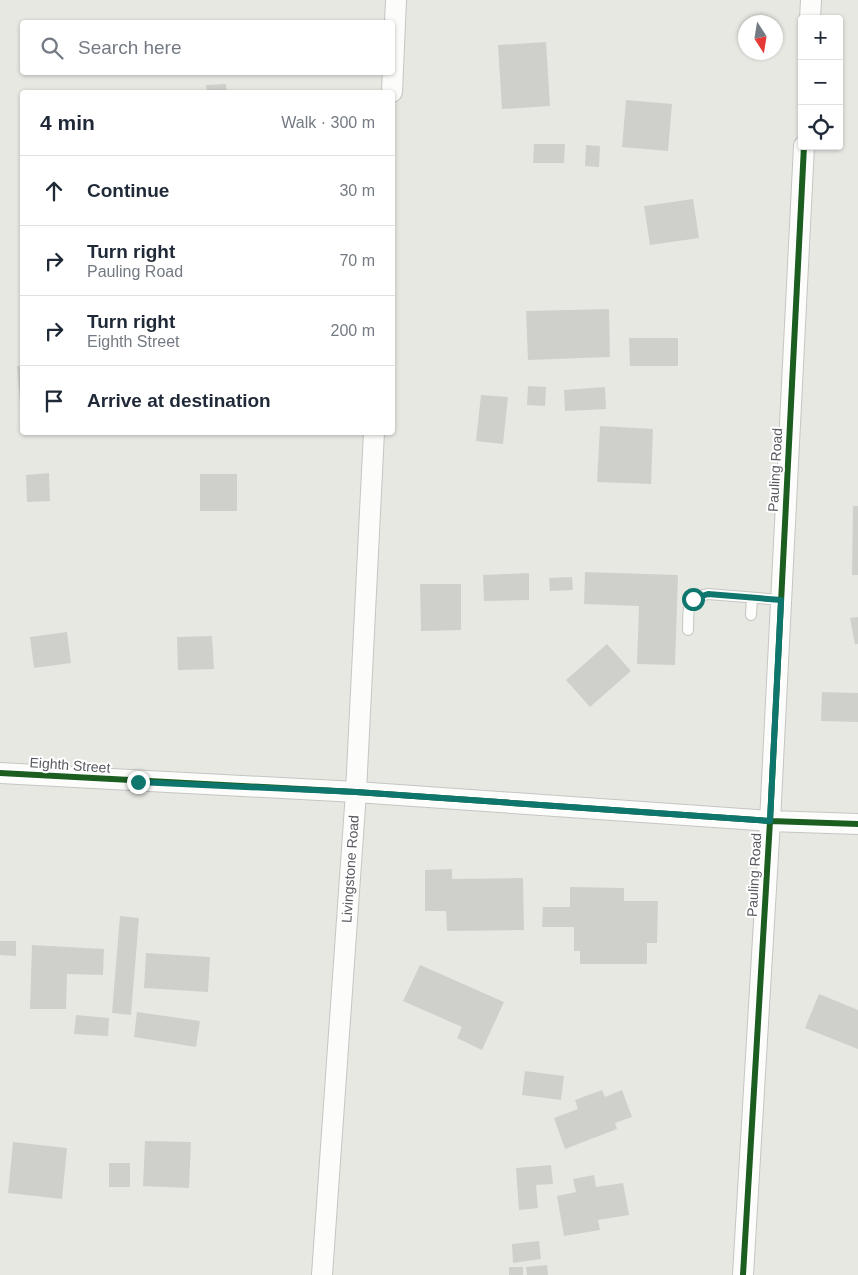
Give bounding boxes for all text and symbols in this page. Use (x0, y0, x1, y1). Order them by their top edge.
north arrow (738, 15, 783, 60)
map controls (798, 15, 843, 150)
button: + (798, 15, 843, 60)
search box (20, 20, 395, 75)
icon: search (38, 34, 66, 62)
text: Search here (78, 37, 182, 58)
button: − (798, 60, 843, 105)
button: locate (798, 105, 843, 150)
text: 4 min (40, 111, 95, 134)
text: Walk · 300 m (281, 114, 375, 131)
icon: ahead (40, 177, 68, 205)
text: Continue (87, 180, 169, 201)
text: 30 m (339, 182, 375, 199)
text: Turn right (87, 241, 175, 262)
icon: right (40, 247, 68, 275)
text: 70 m (339, 252, 375, 269)
text: Pauling Road (87, 263, 183, 280)
text: Turn right (87, 311, 175, 332)
icon: right (40, 317, 68, 345)
text: 200 m (331, 322, 375, 339)
text: Eighth Street (87, 333, 180, 350)
icon: arrive (40, 387, 68, 415)
text: Arrive at destination (87, 390, 271, 411)
street label: Pauling Road (765, 428, 785, 512)
route start (682, 588, 705, 611)
street label: Eighth Street (29, 754, 111, 776)
route end (127, 771, 150, 794)
street label: Livingstone Road (338, 814, 362, 924)
street label: Pauling Road (744, 833, 764, 917)

